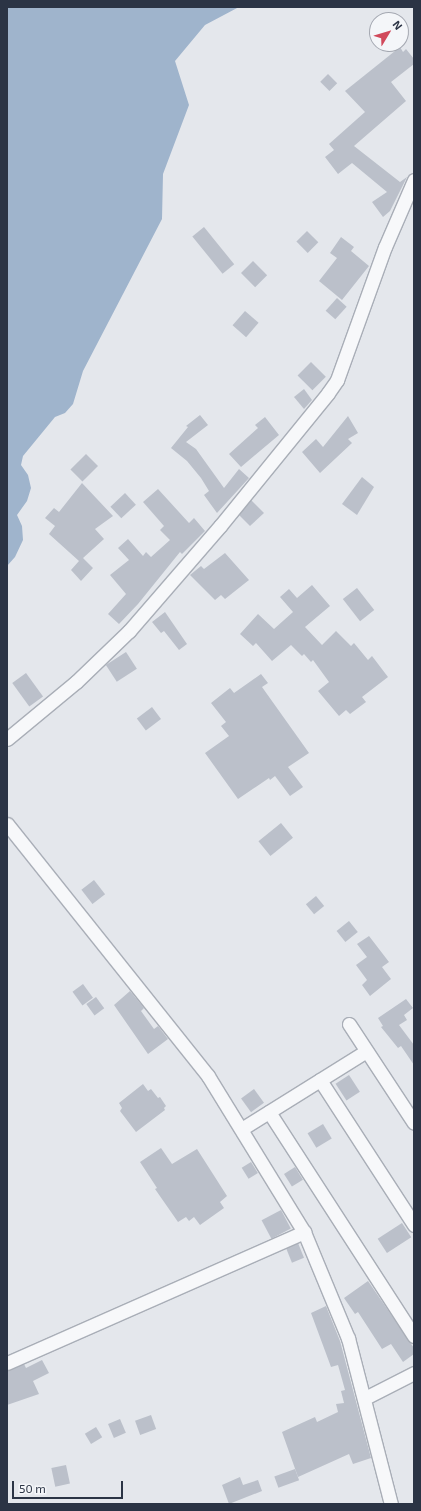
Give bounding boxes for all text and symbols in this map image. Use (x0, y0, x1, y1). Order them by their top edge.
north arrow (369, 12, 409, 52)
text: N (390, 18, 406, 32)
scale bar (14, 1473, 125, 1499)
text: 50 m (19, 1481, 46, 1495)

